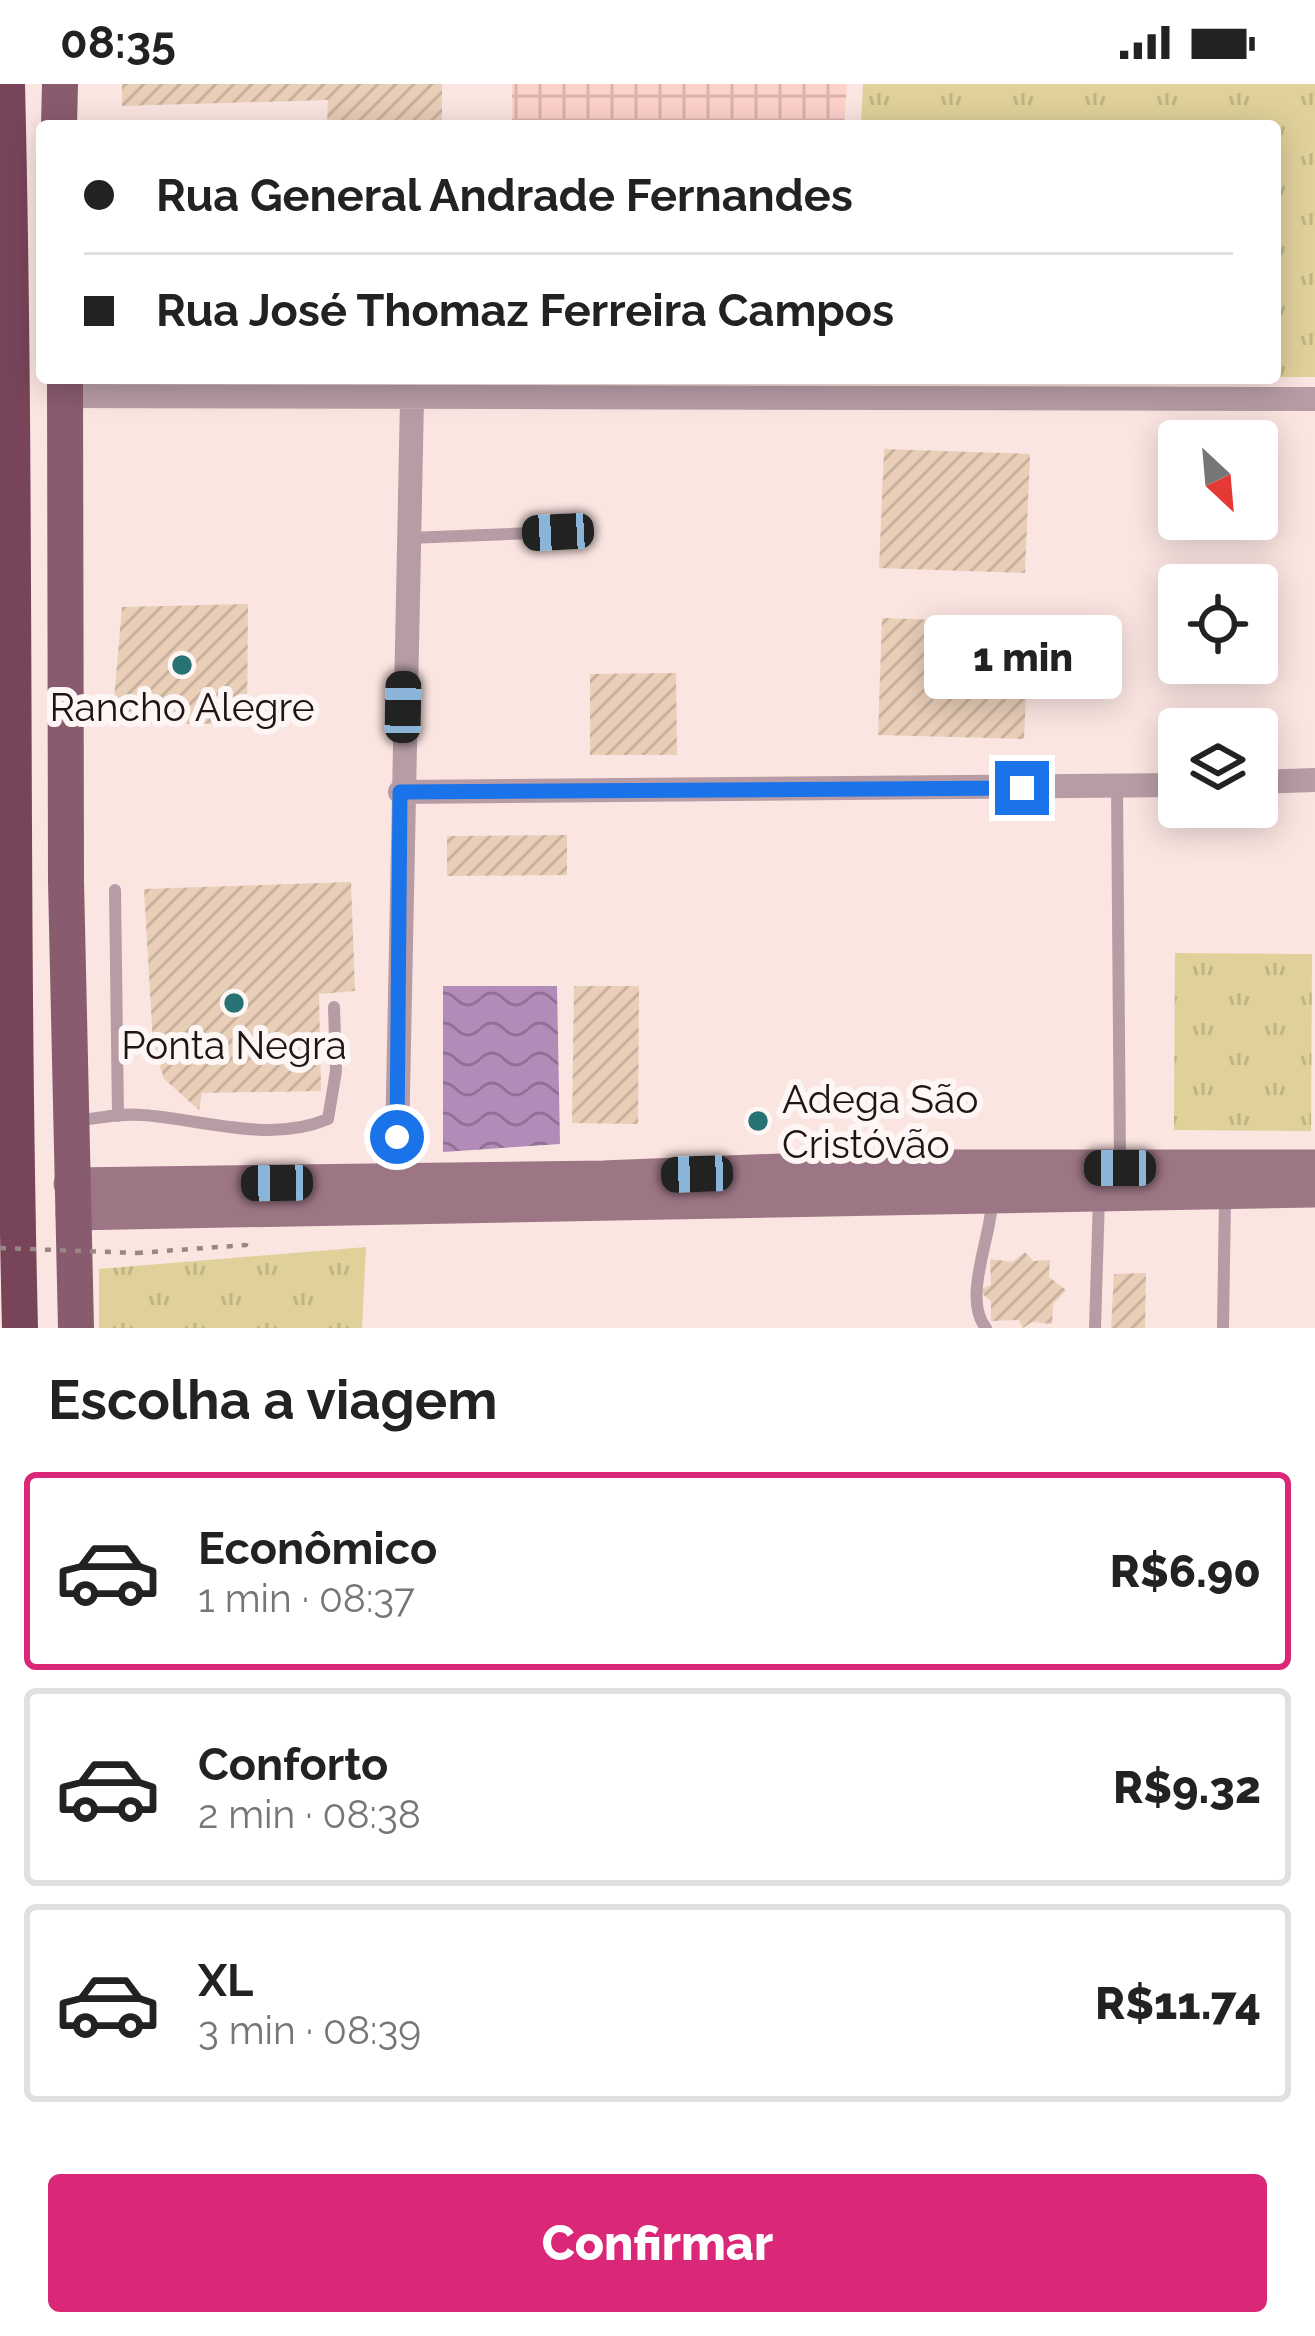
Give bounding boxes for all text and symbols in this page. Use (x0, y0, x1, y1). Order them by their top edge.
text: 08:35 (60, 16, 176, 69)
text: Rua General Andrade Fernandes (156, 169, 853, 222)
text: Rua José Thomaz Ferreira Campos (156, 284, 894, 337)
north arrow (1158, 420, 1278, 540)
map controls (1158, 420, 1278, 828)
car (521, 512, 595, 552)
button: locate (1158, 564, 1278, 684)
callout: 1 min (923, 614, 1121, 698)
text: 1 min (973, 634, 1073, 680)
marker: Rancho Alegre (169, 652, 195, 678)
car (384, 671, 422, 743)
place label: Rancho Alegre (49, 684, 315, 730)
button: layers (1158, 708, 1278, 828)
route end (995, 761, 1049, 815)
marker: Ponta Negra (221, 990, 247, 1016)
place label: Ponta Negra (121, 1022, 347, 1068)
place label: Adega São Cristóvão (782, 1076, 978, 1167)
marker: Adega São Cristóvão (745, 1108, 771, 1134)
route start (370, 1110, 424, 1164)
car (1084, 1150, 1156, 1186)
car (660, 1155, 734, 1193)
car (241, 1164, 313, 1202)
text: Escolha a viagem (48, 1368, 497, 1432)
icon: car (54, 1517, 162, 1625)
text: Econômico (198, 1522, 437, 1575)
text: R$6.90 (1110, 1545, 1261, 1598)
text: 1 min · 08:37 (198, 1575, 415, 1621)
icon: car (54, 1733, 162, 1841)
text: Conforto (198, 1738, 388, 1791)
text: R$9.32 (1113, 1761, 1261, 1814)
text: 2 min · 08:38 (198, 1791, 421, 1837)
icon: car (54, 1949, 162, 2057)
text: XL (198, 1954, 253, 2007)
text: R$11.74 (1095, 1977, 1261, 2030)
text: 3 min · 08:39 (198, 2007, 421, 2053)
button: Confirmar (48, 2174, 1267, 2312)

